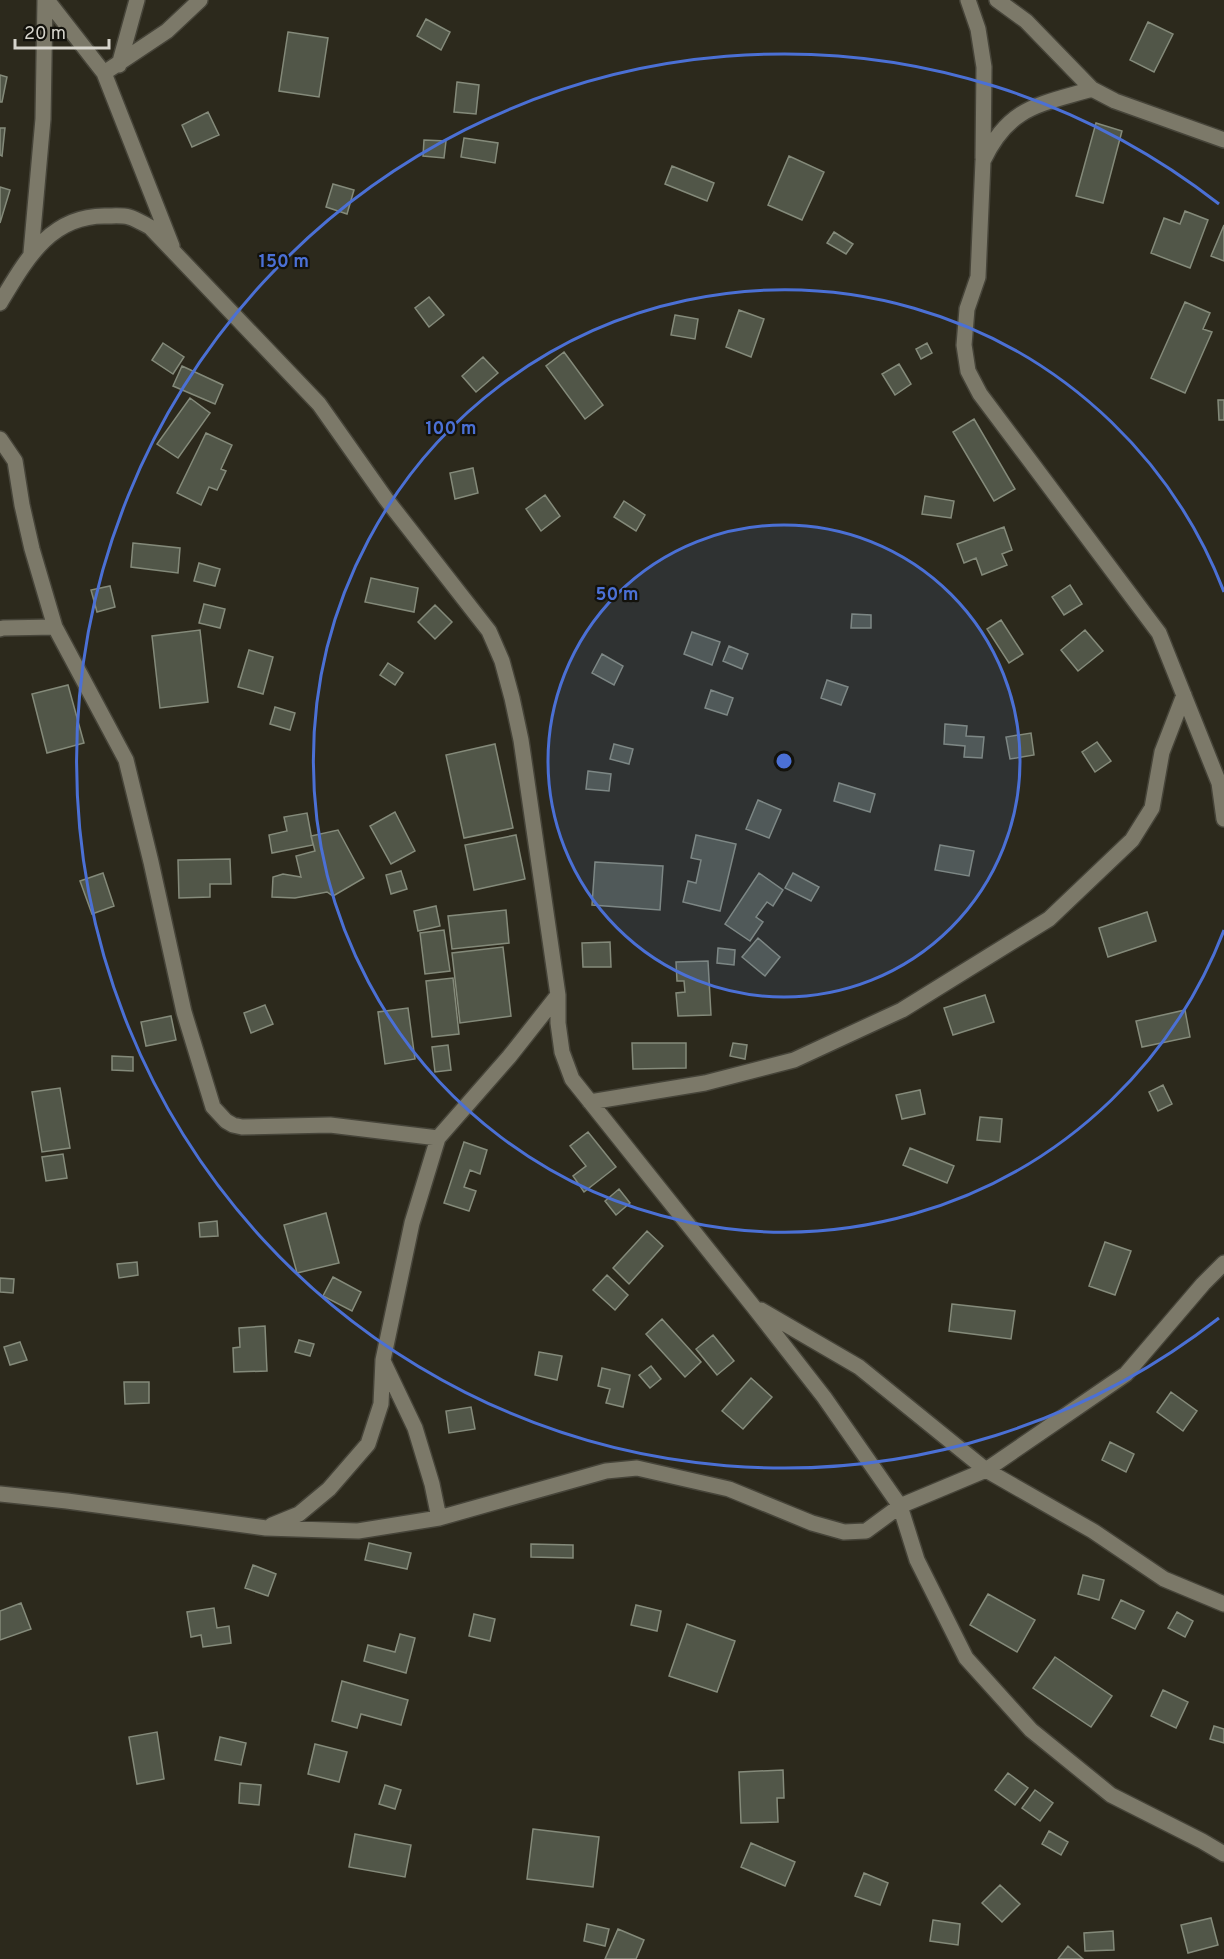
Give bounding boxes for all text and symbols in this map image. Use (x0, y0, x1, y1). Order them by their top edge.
scale bar (15, 12, 110, 50)
text: 20 m (24, 23, 66, 46)
text: 150 m (259, 251, 309, 274)
text: 100 m (425, 418, 477, 441)
text: 50 m (595, 584, 639, 607)
centre of rings (774, 751, 794, 771)

